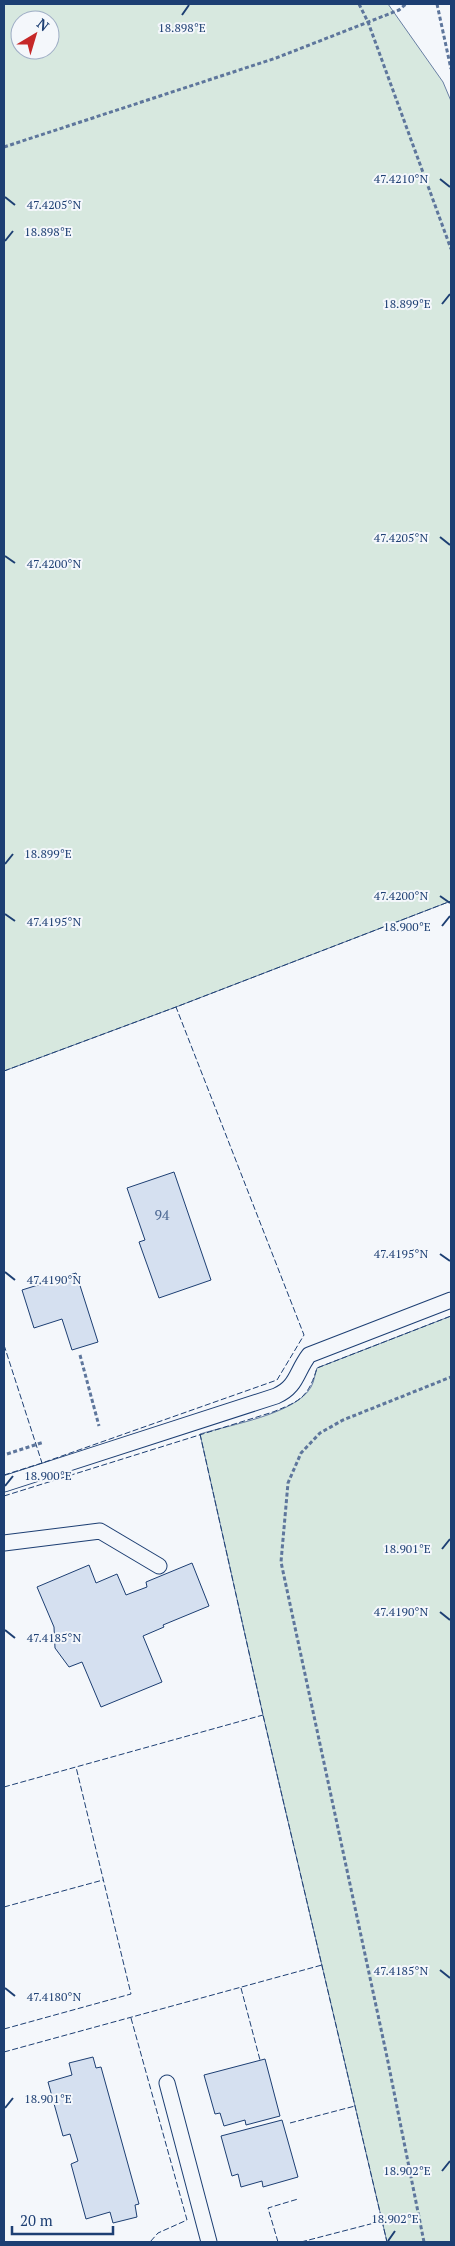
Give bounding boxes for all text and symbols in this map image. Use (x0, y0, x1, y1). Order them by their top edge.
north arrow (10, 10, 60, 60)
text: N (33, 14, 54, 35)
text: 18.898°E (158, 20, 206, 35)
text: 47.4210°N (374, 171, 428, 186)
text: 47.4205°N (27, 197, 81, 212)
text: 18.898°E (24, 224, 72, 239)
text: 18.899°E (383, 296, 431, 311)
text: 47.4205°N (374, 530, 428, 545)
text: 47.4200°N (27, 556, 81, 571)
text: 18.899°E (24, 846, 72, 861)
text: 47.4200°N (374, 888, 428, 903)
text: 47.4195°N (27, 914, 81, 929)
text: 18.900°E (383, 919, 431, 934)
house number: 94 (155, 1205, 170, 1224)
text: 47.4195°N (374, 1246, 428, 1261)
text: 47.4190°N (27, 1272, 81, 1287)
text: 18.900°E (24, 1468, 72, 1483)
text: 18.901°E (383, 1541, 431, 1556)
text: 47.4190°N (374, 1604, 428, 1619)
text: 47.4185°N (27, 1630, 81, 1645)
text: 47.4185°N (374, 1963, 428, 1978)
text: 47.4180°N (27, 1989, 81, 2004)
text: 18.901°E (24, 2091, 72, 2106)
text: 18.902°E (383, 2163, 431, 2178)
scale bar (12, 2204, 114, 2236)
text: 20 m (20, 2210, 53, 2230)
text: 18.902°E (371, 2211, 419, 2226)

